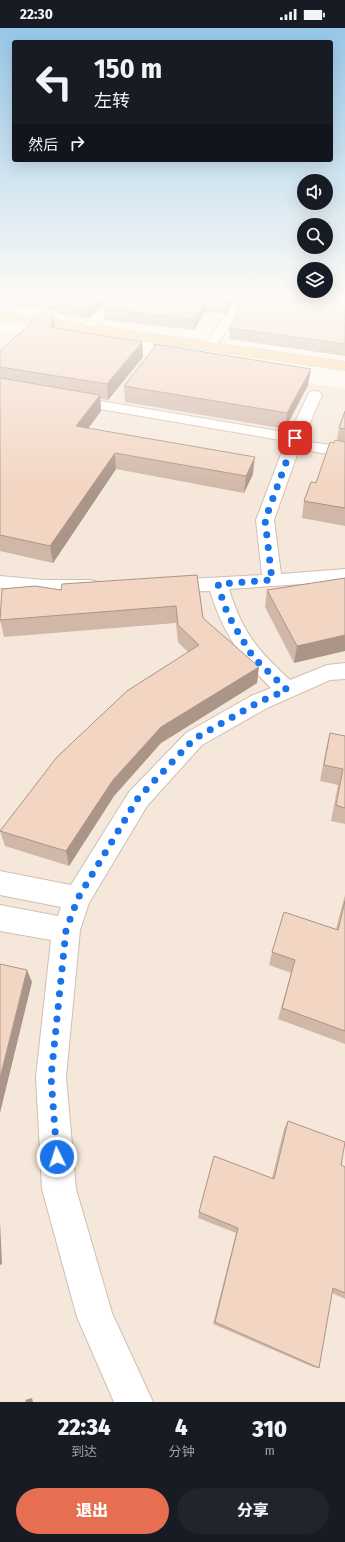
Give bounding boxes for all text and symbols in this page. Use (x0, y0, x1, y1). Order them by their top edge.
text: 22:30 (20, 5, 53, 23)
text: 150 m (94, 52, 162, 85)
icon: left (28, 56, 80, 108)
text: 左转 (94, 90, 130, 112)
icon: right (66, 132, 88, 154)
text: 然后 (28, 136, 58, 154)
map controls (297, 174, 333, 298)
button: sound (297, 174, 333, 210)
button: search (297, 218, 333, 254)
button: layers (297, 262, 333, 298)
pin (278, 421, 312, 455)
icon: arrive (284, 427, 306, 449)
position arrow (36, 1136, 78, 1178)
text: 22:34 (58, 1413, 111, 1441)
text: 4 (175, 1413, 188, 1441)
text: 310 (252, 1415, 287, 1443)
text: m (265, 1443, 275, 1458)
text: 到达 (71, 1444, 97, 1459)
text: 分钟 (168, 1444, 194, 1459)
button: 退出 (16, 1488, 169, 1534)
button: 分享 (177, 1488, 329, 1534)

